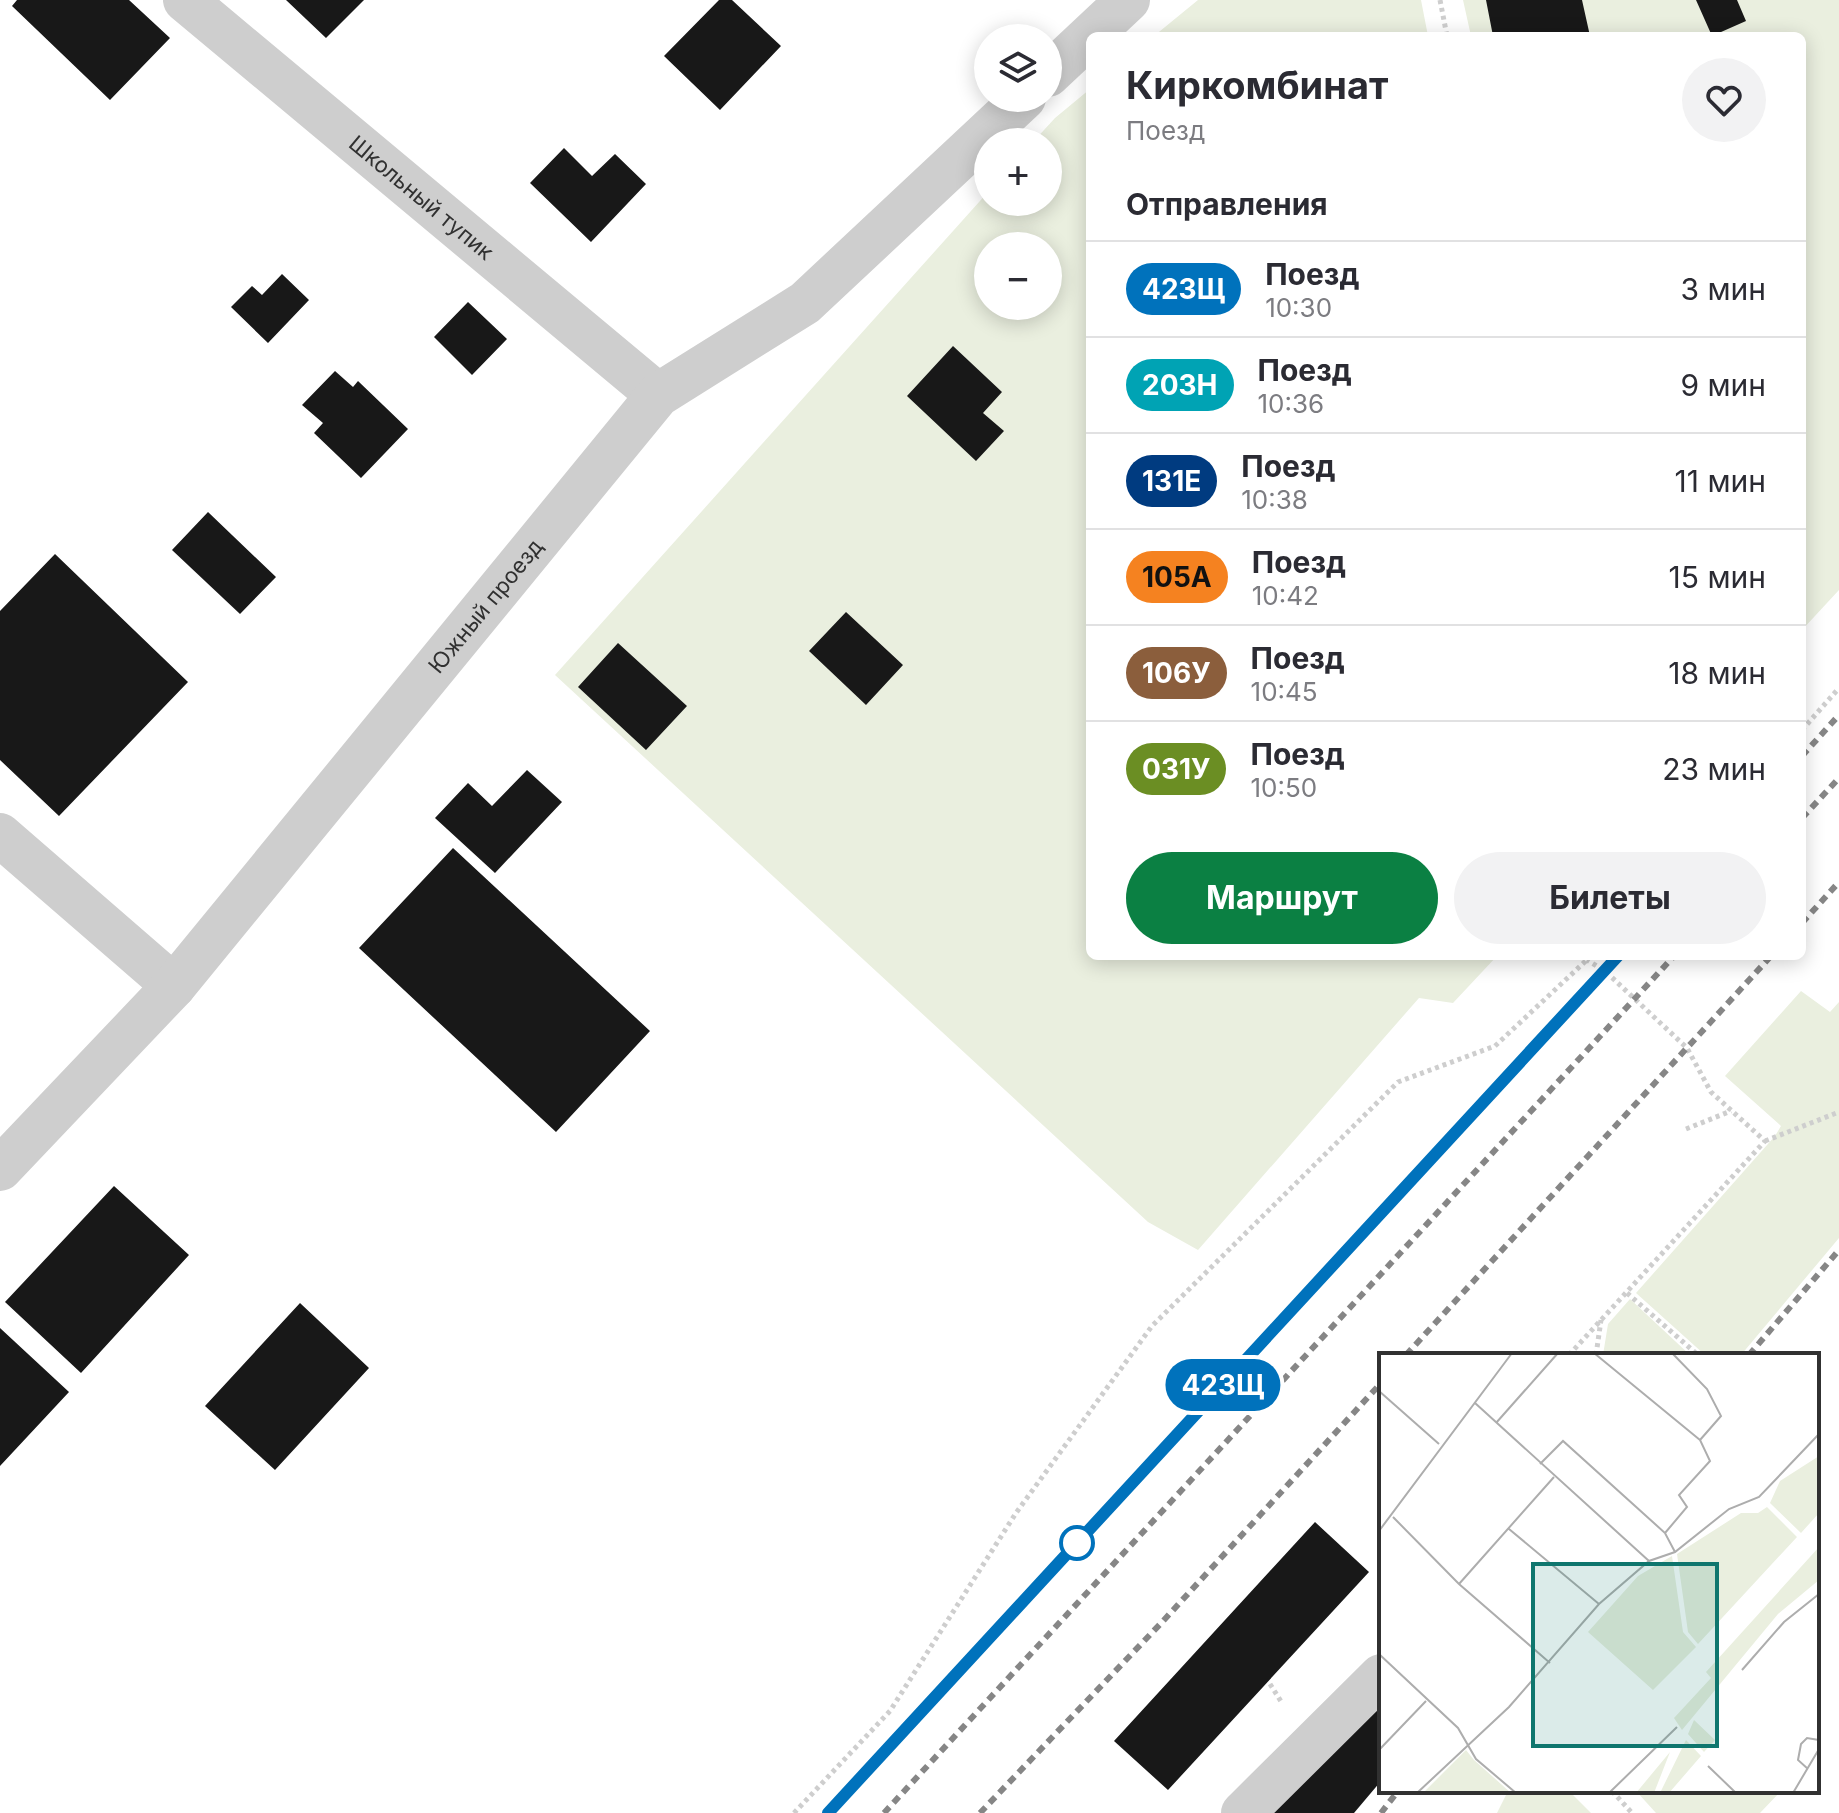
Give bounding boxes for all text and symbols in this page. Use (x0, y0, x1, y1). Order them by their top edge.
map controls (974, 24, 1062, 320)
button: layers (974, 24, 1062, 112)
button: heart (1682, 58, 1766, 142)
text: Киркомбинат (1126, 62, 1388, 108)
text: Поезд (1126, 115, 1205, 146)
button: + (974, 128, 1062, 216)
street label: Школьный тупик (344, 130, 499, 265)
text: Отправления (1126, 186, 1328, 222)
button: − (974, 232, 1062, 320)
text: Поезд (1265, 256, 1359, 292)
text: 3 мин (1680, 271, 1766, 307)
text: 423Щ (1142, 272, 1225, 306)
text: 10:30 (1265, 292, 1332, 323)
text: Поезд (1258, 352, 1352, 388)
text: 9 мин (1680, 367, 1766, 403)
text: 203Н (1142, 368, 1218, 402)
text: 10:36 (1258, 388, 1324, 419)
text: Поезд (1241, 448, 1336, 484)
text: 11 мин (1675, 463, 1766, 499)
text: 131Е (1142, 464, 1201, 498)
text: 10:38 (1241, 484, 1308, 515)
street label: Южный проезд (423, 533, 548, 678)
text: Поезд (1252, 544, 1346, 580)
text: 15 мин (1669, 559, 1766, 595)
text: 105А (1142, 560, 1212, 594)
text: 10:42 (1252, 580, 1319, 611)
text: Поезд (1251, 640, 1345, 676)
text: 18 мин (1668, 655, 1766, 691)
text: 106У (1142, 656, 1211, 690)
text: 10:45 (1251, 676, 1318, 707)
text: Поезд (1250, 736, 1345, 772)
text: 23 мин (1662, 751, 1766, 787)
text: 031У (1142, 752, 1210, 786)
text: 10:50 (1250, 772, 1317, 803)
button: Маршрут (1126, 852, 1438, 944)
button: Билеты (1454, 852, 1766, 944)
inset map (1379, 1353, 1819, 1793)
line badge: 423Щ (1167, 1359, 1279, 1411)
text: 423Щ (1181, 1368, 1265, 1402)
unlabelled marker (1060, 1526, 1094, 1560)

